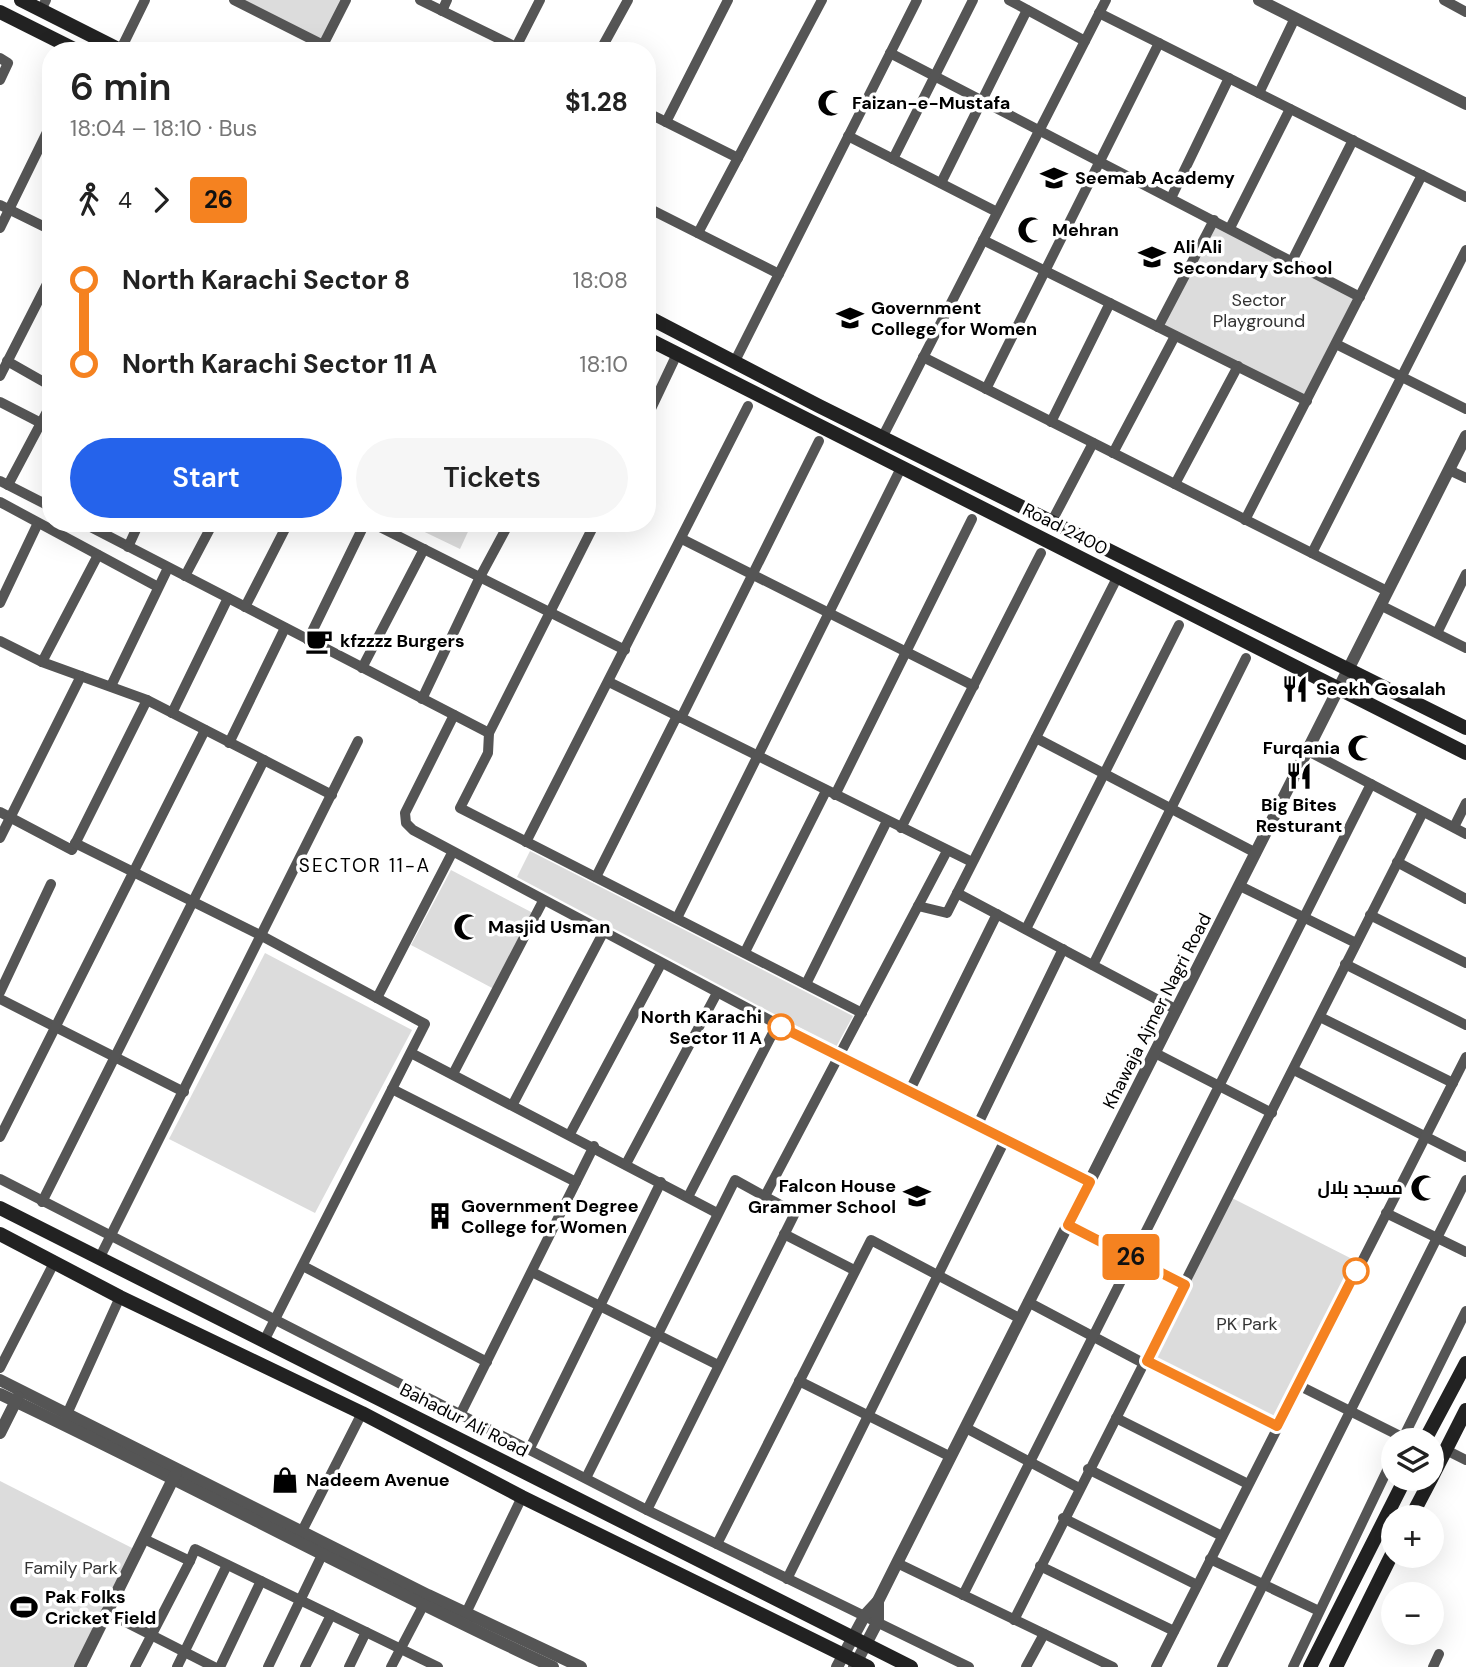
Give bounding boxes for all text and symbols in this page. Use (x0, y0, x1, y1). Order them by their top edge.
text: 6 min (70, 62, 172, 112)
text: $1.28 (565, 85, 628, 119)
mosque icon: Faizan-e-Mustafa (816, 88, 846, 118)
place label: Faizan-e-Mustafa (852, 91, 1010, 115)
text: 18:04 – 18:10 · Bus (70, 113, 257, 143)
school or university icon: Seemab Academy (1039, 163, 1069, 193)
place label: Seemab Academy (1075, 166, 1235, 190)
icon: walk (70, 181, 108, 219)
icon: forward (142, 181, 180, 219)
text: 26 (204, 184, 233, 215)
text: 4 (118, 185, 132, 215)
mosque icon: Mehran (1016, 215, 1046, 245)
place label: Mehran (1052, 218, 1119, 242)
place label: Ali Ali Secondary School (1173, 235, 1332, 280)
school or university icon: Ali Ali Secondary School (1137, 242, 1167, 272)
text: North Karachi Sector 8 (122, 263, 410, 297)
text: 18:08 (572, 265, 628, 295)
park label: Sector Playground (1213, 288, 1305, 333)
place label: Government College for Women (871, 296, 1037, 341)
school or university icon: Government College for Women (835, 303, 865, 333)
text: North Karachi Sector 11 A (122, 347, 437, 381)
text: 18:10 (579, 349, 628, 379)
button: Start (70, 438, 342, 518)
button: Tickets (356, 438, 628, 518)
street label: Road 2400 (1018, 497, 1112, 561)
cafe icon: kfzzzz Burgers (304, 626, 334, 656)
place label: kfzzzz Burgers (340, 629, 464, 653)
restaurant icon: Seekh Gosalah (1280, 674, 1310, 704)
place label: Seekh Gosalah (1316, 677, 1446, 701)
mosque icon: Furqania (1346, 733, 1376, 763)
place label: Furqania (1263, 736, 1340, 760)
restaurant icon: Big Bites Resturant (1284, 761, 1314, 791)
place label: Big Bites Resturant (1256, 793, 1342, 838)
district label: SECTOR 11-A (299, 853, 431, 878)
street label: Khawaja Ajmer Nagri Road (1097, 909, 1217, 1113)
mosque icon: Masjid Usman (452, 912, 482, 942)
place label: Masjid Usman (488, 915, 610, 939)
place label: North Karachi Sector 11 A (641, 1005, 762, 1050)
marker: North Karachi Sector 11 A (768, 1014, 794, 1040)
mosque icon: مسجد بلال (1409, 1173, 1439, 1203)
place label: Falcon House Grammer School (748, 1174, 896, 1219)
place label: مسجد بلال (1318, 1176, 1403, 1200)
school or university icon: Falcon House Grammer School (902, 1181, 932, 1211)
place label: Government Degree College for Women (461, 1194, 639, 1239)
building icon: Government Degree College for Women (425, 1201, 455, 1231)
line badge: 26 (1100, 1234, 1162, 1280)
text: 26 (1116, 1241, 1146, 1272)
unlabelled marker (1343, 1258, 1369, 1284)
park label: PK Park (1216, 1312, 1278, 1336)
street label: Bahadur Ali Road (396, 1377, 532, 1463)
map controls (1381, 1428, 1444, 1645)
button: layers (1381, 1428, 1444, 1491)
shop icon: Nadeem Avenue (270, 1465, 300, 1495)
place label: Nadeem Avenue (306, 1468, 450, 1492)
button: + (1381, 1505, 1444, 1568)
park label: Family Park (24, 1556, 118, 1580)
button: − (1381, 1582, 1444, 1645)
place label: Pak Folks Cricket Field (45, 1585, 156, 1630)
sports icon: Pak Folks Cricket Field (9, 1592, 39, 1622)

